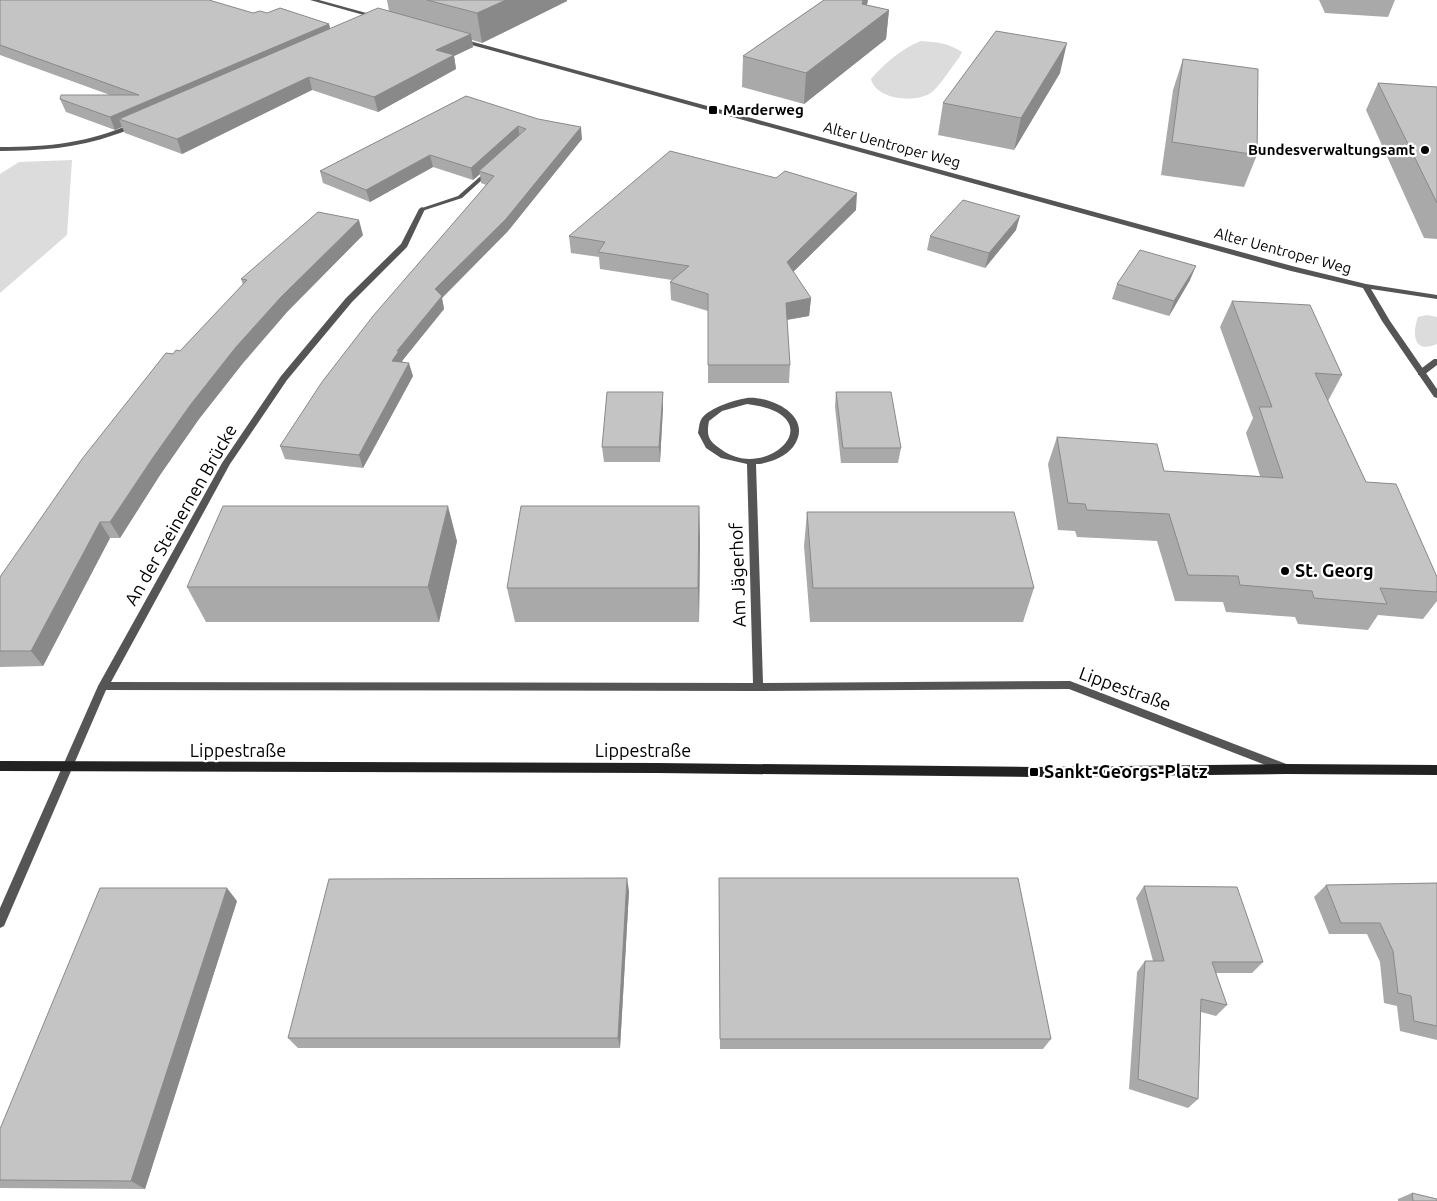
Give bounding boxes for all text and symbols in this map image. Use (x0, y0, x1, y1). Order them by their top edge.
place label: Marderweg (723, 101, 804, 118)
marker: Marderweg (707, 104, 719, 116)
street label: Alter Uentroper Weg (822, 118, 962, 171)
place label: Bundesverwaltungsamt (1248, 141, 1416, 158)
marker: Bundesverwaltungsamt (1419, 144, 1431, 156)
street label: Alter Uentroper Weg (1213, 224, 1353, 277)
street label: An der Steinernen Brücke (120, 420, 240, 609)
street label: Am Jägerhof (725, 522, 749, 627)
place label: St. Georg (1295, 560, 1373, 580)
marker: St. Georg (1279, 565, 1291, 577)
street label: Lippestraße (1077, 662, 1174, 714)
street label: Lippestraße (190, 740, 286, 760)
street label: Lippestraße (595, 740, 691, 760)
place label: Sankt-Georgs-Platz (1044, 761, 1208, 781)
marker: Sankt-Georgs-Platz (1028, 766, 1040, 778)

